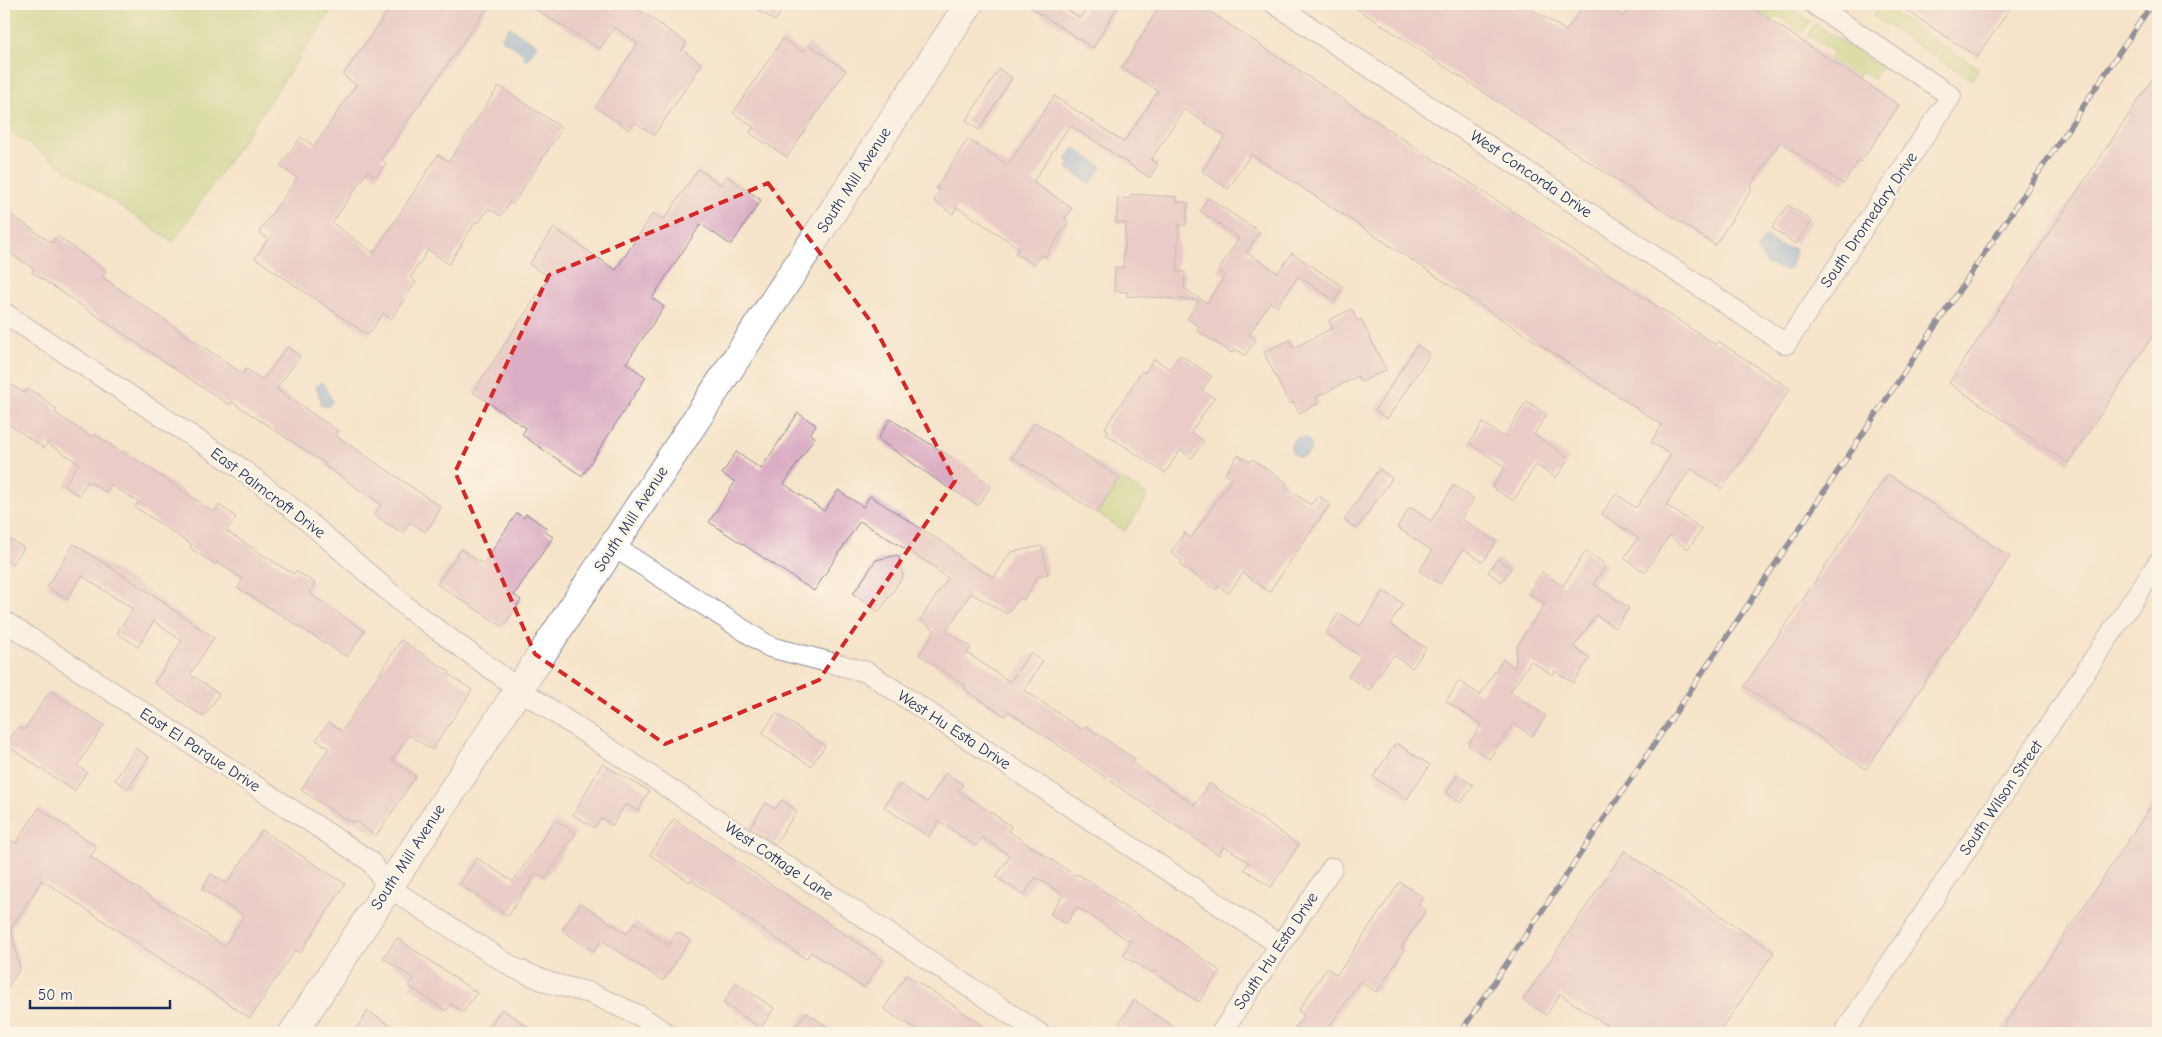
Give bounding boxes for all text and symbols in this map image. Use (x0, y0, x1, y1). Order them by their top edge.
street label: South Mill Avenue (813, 124, 895, 236)
street label: West Concorda Drive (1467, 127, 1595, 221)
street label: South Dromedary Drive (1817, 149, 1921, 291)
street label: East Palmcroft Drive (207, 444, 329, 542)
street label: South Mill Avenue (590, 463, 672, 575)
street label: West Hu Esta Drive (894, 687, 1014, 773)
street label: East El Parque Drive (136, 704, 264, 796)
street label: South Wilson Street (1956, 737, 2046, 859)
street label: South Mill Avenue (367, 801, 449, 913)
street label: West Cottage Lane (721, 818, 837, 904)
street label: South Hu Esta Drive (1230, 889, 1322, 1013)
scale bar (30, 977, 170, 1009)
text: 50 m (38, 986, 73, 1004)

